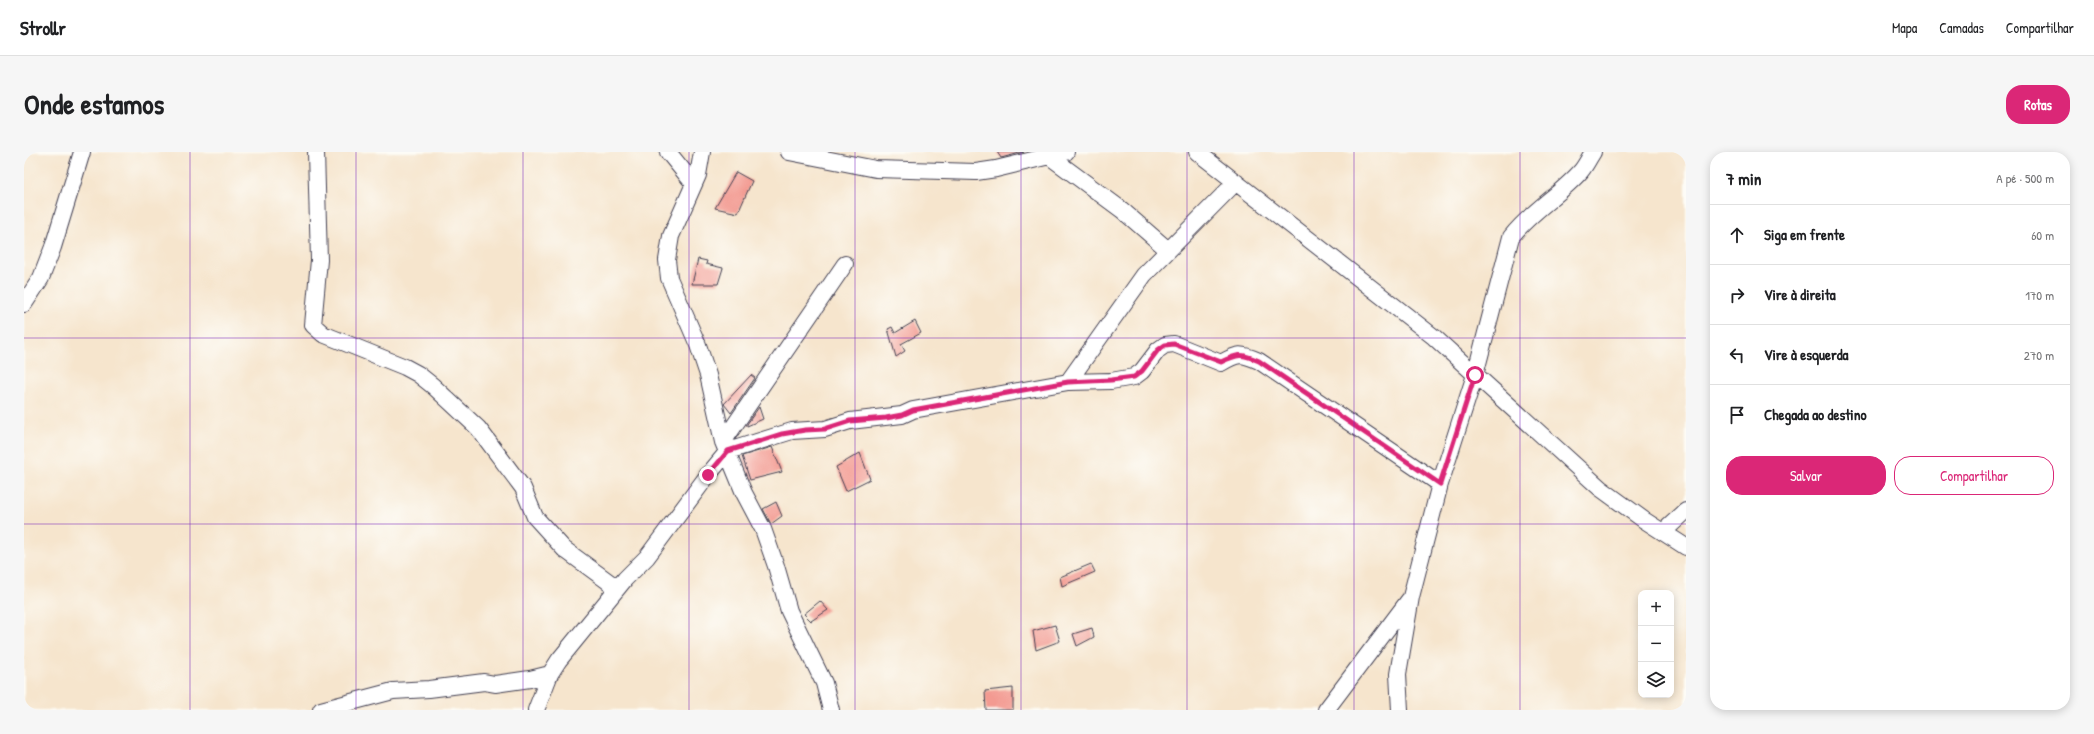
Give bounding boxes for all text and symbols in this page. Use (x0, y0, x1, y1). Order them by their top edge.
text: Strollr (20, 15, 66, 41)
text: Mapa (1892, 18, 1917, 37)
text: Camadas (1939, 18, 1984, 37)
text: Compartilhar (2006, 18, 2074, 37)
text: Onde estamos (24, 85, 164, 123)
button: Rotas (2006, 85, 2070, 124)
text: 7 min (1726, 167, 1761, 190)
text: A pé · 500 m (1996, 169, 2054, 187)
icon: ahead (1726, 224, 1748, 246)
text: Siga em frente (1764, 224, 1845, 245)
text: 60 m (2031, 226, 2054, 244)
icon: right (1726, 284, 1748, 306)
text: Vire à direita (1764, 284, 1836, 305)
text: 170 m (2025, 286, 2054, 304)
icon: left (1726, 344, 1748, 366)
text: Vire à esquerda (1764, 344, 1848, 365)
text: 270 m (2024, 346, 2054, 364)
route start (1466, 366, 1484, 384)
icon: arrive (1726, 404, 1748, 426)
text: Chegada ao destino (1764, 404, 1867, 425)
button: Salvar (1726, 456, 1886, 495)
button: Compartilhar (1894, 456, 2054, 495)
route end (699, 466, 717, 484)
map controls (1638, 590, 1674, 698)
button: + (1638, 590, 1674, 626)
button: − (1638, 626, 1674, 662)
button: layers (1638, 662, 1674, 698)

